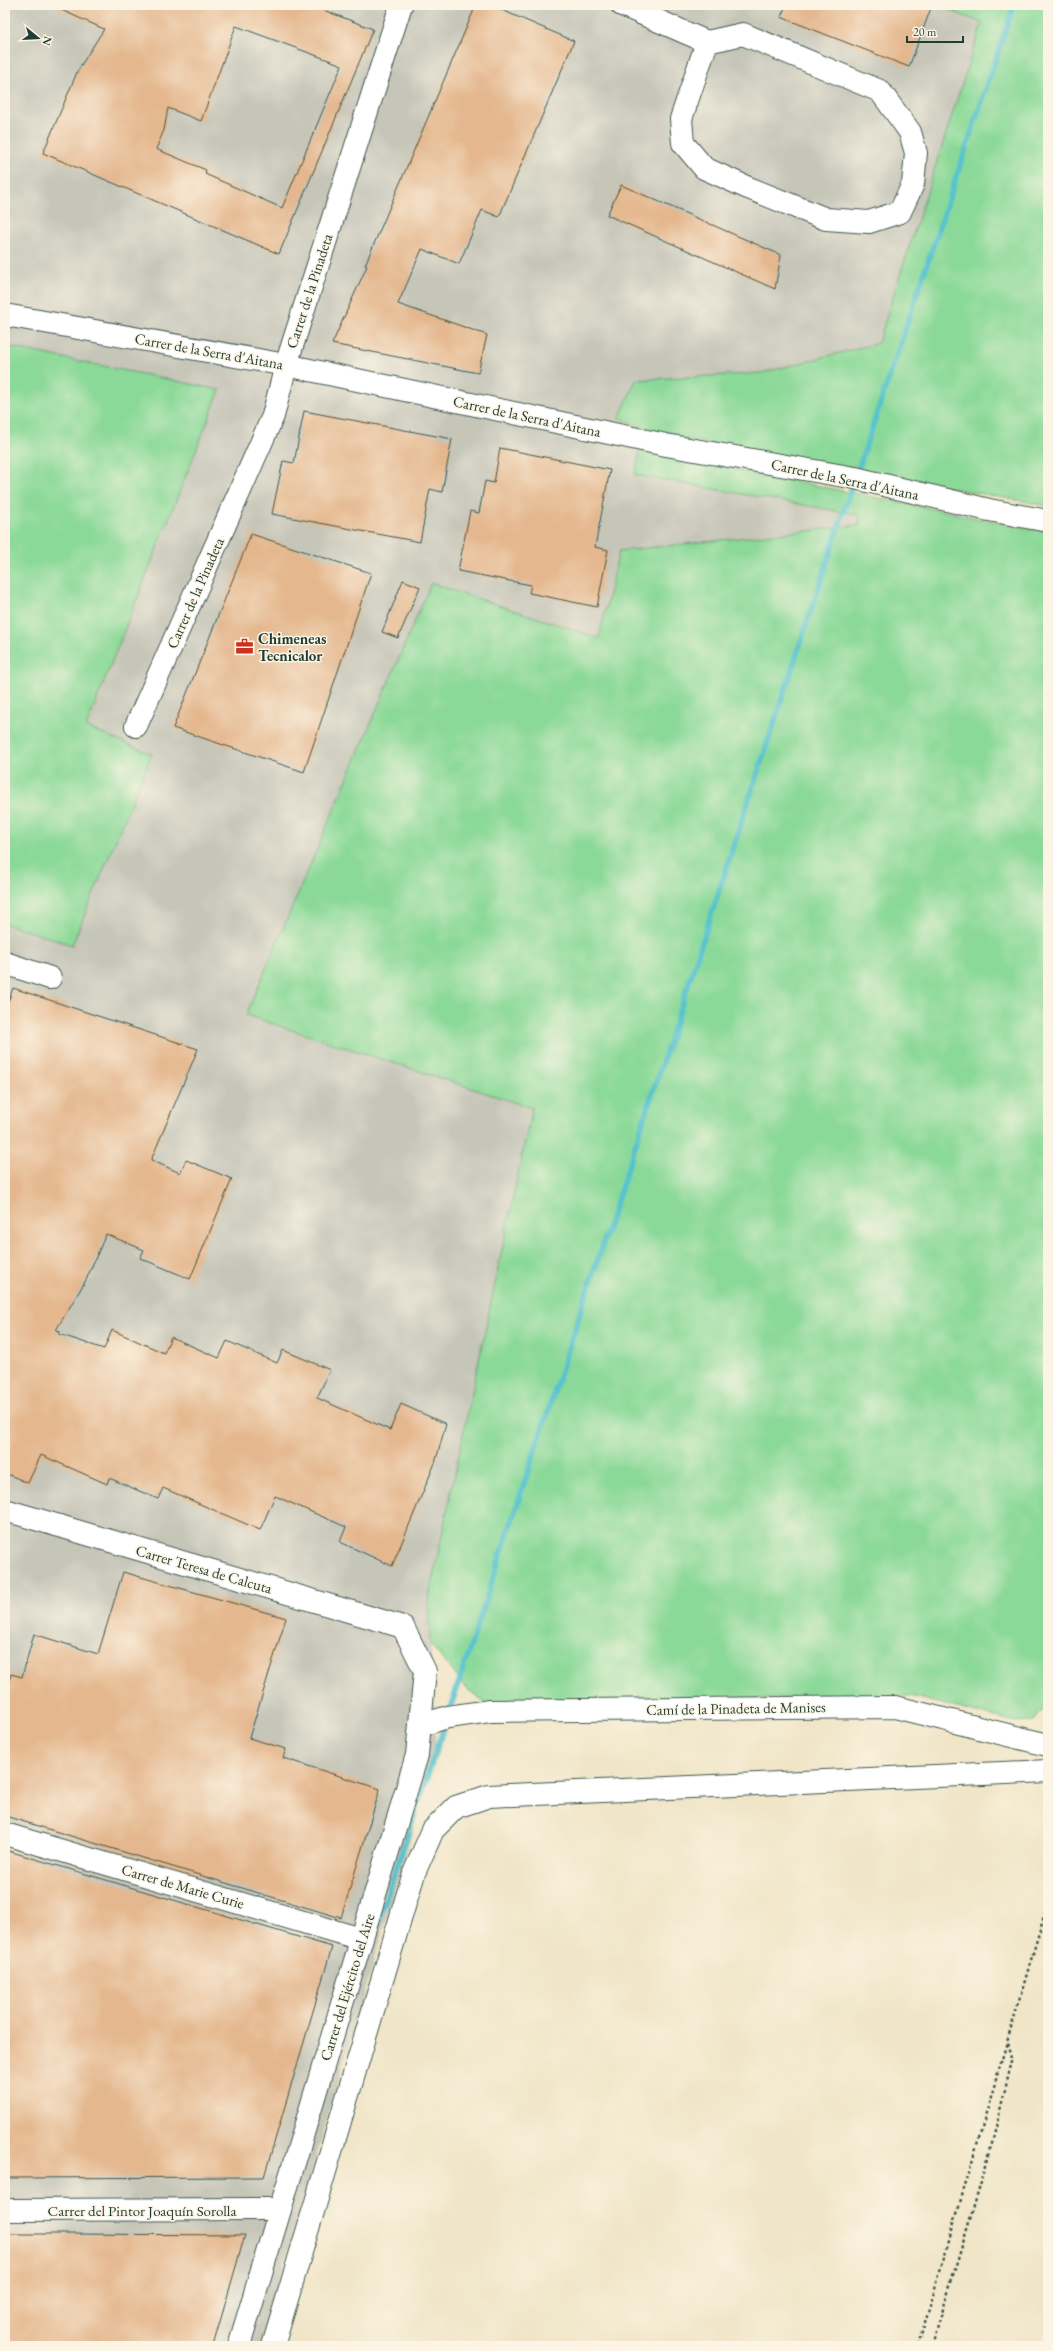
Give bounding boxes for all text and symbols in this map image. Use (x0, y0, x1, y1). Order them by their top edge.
north arrow (18, 18, 58, 58)
scale bar (907, 18, 963, 44)
text: 20 m (913, 24, 937, 40)
text: N (39, 35, 56, 48)
street label: Carrer de la Pinadeta (281, 231, 337, 351)
street label: Carrer de la Serra d'Aitana (133, 329, 285, 373)
street label: Carrer de la Serra d'Aitana (451, 391, 603, 441)
street label: Carrer de la Serra d'Aitana (769, 454, 921, 504)
street label: Carrer de la Pinadeta (162, 535, 228, 651)
place label: Chimeneas Tecnicalor (258, 629, 327, 665)
office icon: Chimeneas Tecnicalor (235, 637, 255, 657)
street label: Carrer Teresa de Calcuta (134, 1540, 274, 1598)
street label: Camí de la Pinadeta de Manises (646, 1697, 826, 1719)
street label: Carrer de Marie Curie (119, 1859, 247, 1913)
street label: Carrer del Ejército del Aire (316, 1911, 379, 2063)
street label: Carrer del Pintor Joaquín Sorolla (48, 2201, 236, 2220)

